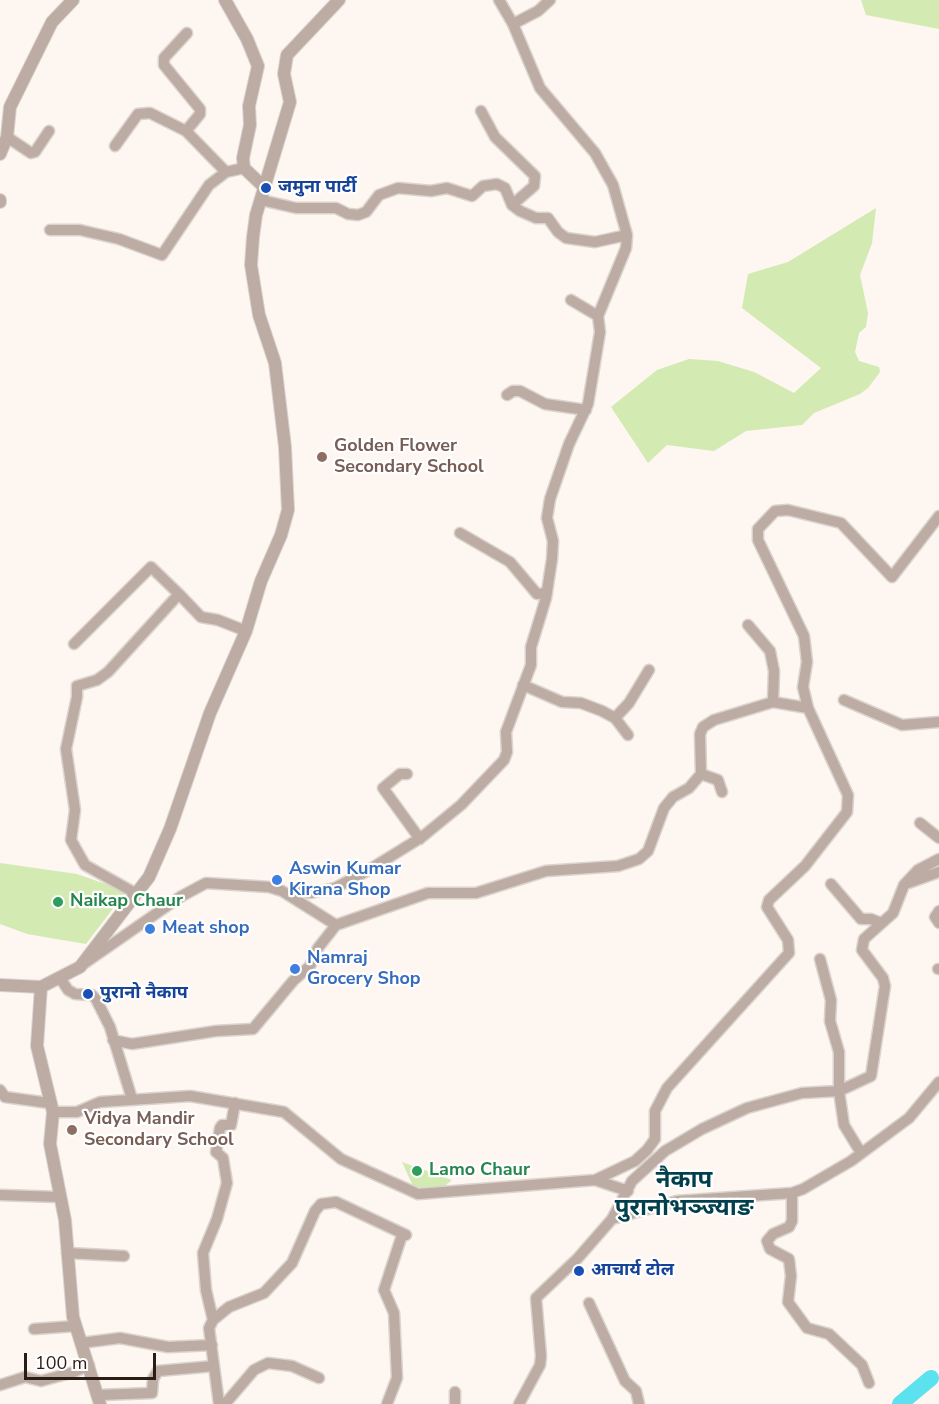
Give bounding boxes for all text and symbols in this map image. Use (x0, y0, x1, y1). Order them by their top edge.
place label: जमुना पार्टी (278, 177, 356, 199)
marker: जमुना पार्टी (259, 181, 273, 195)
place label: Golden Flower Secondary School (334, 436, 484, 478)
marker: Golden Flower Secondary School (315, 450, 329, 464)
place label: Aswin Kumar Kirana Shop (289, 859, 401, 902)
marker: Aswin Kumar Kirana Shop (270, 873, 284, 887)
place label: Naikap Chaur (70, 891, 183, 913)
marker: Naikap Chaur (51, 895, 65, 909)
place label: Meat shop (162, 918, 249, 940)
marker: Meat shop (143, 922, 157, 936)
place label: Namraj Grocery Shop (307, 948, 421, 990)
marker: Namraj Grocery Shop (288, 962, 302, 976)
place label: पुरानो नैकाप (100, 983, 188, 1005)
marker: पुरानो नैकाप (81, 987, 95, 1001)
place label: Vidya Mandir Secondary School (84, 1109, 234, 1152)
marker: Vidya Mandir Secondary School (65, 1123, 79, 1137)
place label: Lamo Chaur (429, 1160, 530, 1182)
marker: Lamo Chaur (410, 1164, 424, 1178)
district label: नैकाप पुरानोभञ्ज्याङ (615, 1167, 753, 1223)
place label: आचार्य टोल (591, 1260, 674, 1282)
marker: आचार्य टोल (572, 1264, 586, 1278)
scale bar (27, 1341, 159, 1379)
text: 100 m (35, 1351, 87, 1375)

